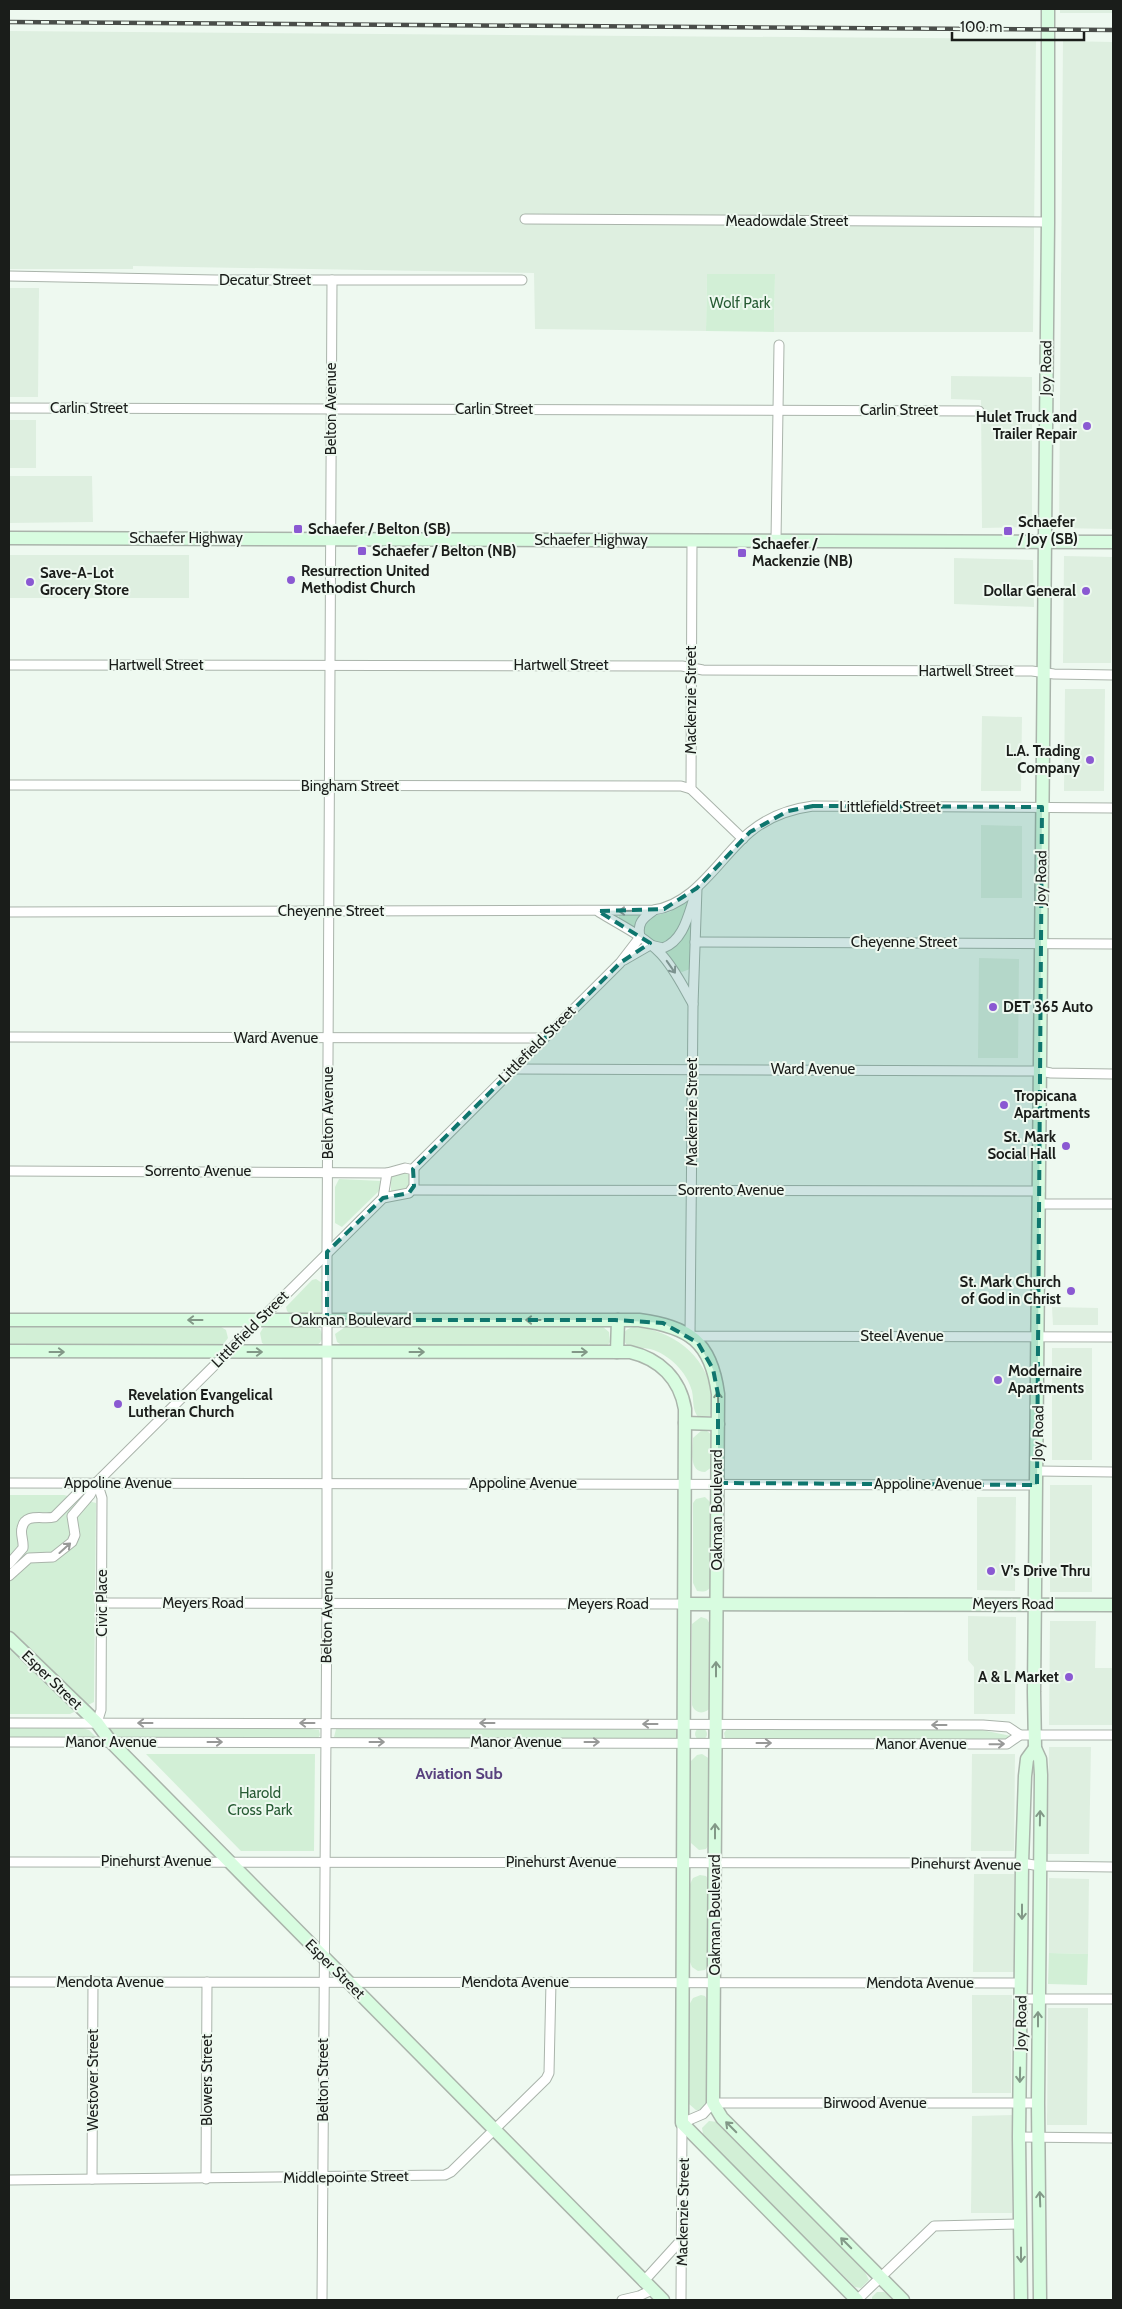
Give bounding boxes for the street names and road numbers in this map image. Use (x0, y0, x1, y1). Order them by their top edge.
street label: Meadowdale Street (726, 212, 848, 230)
street label: Decatur Street (219, 271, 311, 289)
street label: Joy Road (1037, 340, 1055, 397)
street label: Belton Avenue (322, 362, 340, 455)
street label: Carlin Street (50, 399, 128, 417)
street label: Carlin Street (455, 400, 533, 418)
street label: Carlin Street (860, 401, 938, 419)
street label: Schaefer Highway (129, 529, 243, 547)
street label: Schaefer Highway (534, 531, 648, 549)
street label: Mackenzie Street (682, 646, 700, 754)
street label: Hartwell Street (109, 656, 203, 674)
street label: Hartwell Street (514, 656, 608, 674)
street label: Hartwell Street (919, 662, 1013, 680)
street label: Bingham Street (301, 777, 399, 795)
street label: Littlefield Street (839, 798, 941, 816)
street label: Joy Road (1032, 850, 1050, 907)
street label: Cheyenne Street (278, 902, 384, 920)
street label: Cheyenne Street (851, 933, 957, 951)
street label: Littlefield Street (495, 1002, 579, 1086)
street label: Ward Avenue (234, 1029, 319, 1047)
street label: Mackenzie Street (683, 1058, 701, 1166)
street label: Ward Avenue (771, 1060, 856, 1078)
street label: Belton Avenue (319, 1066, 337, 1159)
street label: Sorrento Avenue (145, 1162, 252, 1180)
street label: Sorrento Avenue (678, 1181, 785, 1199)
street label: Littlefield Street (208, 1287, 292, 1371)
street label: Oakman Boulevard (291, 1311, 411, 1329)
street label: Steel Avenue (860, 1327, 944, 1345)
street label: Joy Road (1029, 1405, 1047, 1462)
street label: Oakman Boulevard (708, 1450, 726, 1570)
street label: Appoline Avenue (64, 1474, 172, 1492)
street label: Appoline Avenue (469, 1474, 577, 1492)
street label: Appoline Avenue (874, 1475, 982, 1493)
street label: Civic Place (93, 1569, 111, 1637)
street label: Belton Avenue (317, 1570, 337, 1663)
street label: Meyers Road (162, 1594, 244, 1612)
street label: Meyers Road (567, 1595, 649, 1613)
street label: Meyers Road (972, 1595, 1054, 1613)
street label: Esper Street (18, 1647, 86, 1713)
street label: Manor Avenue (65, 1733, 157, 1751)
street label: Manor Avenue (470, 1733, 562, 1751)
street label: Manor Avenue (875, 1735, 967, 1753)
street label: Pinehurst Avenue (101, 1852, 212, 1870)
street label: Pinehurst Avenue (506, 1853, 617, 1871)
street label: Pinehurst Avenue (911, 1854, 1022, 1874)
street label: Oakman Boulevard (706, 1855, 724, 1975)
street label: Esper Street (301, 1935, 369, 2003)
street label: Mendota Avenue (56, 1973, 164, 1991)
street label: Mendota Avenue (461, 1973, 569, 1991)
street label: Mendota Avenue (866, 1974, 974, 1992)
street label: Joy Road (1012, 1995, 1030, 2052)
street label: Westover Street (84, 2029, 102, 2131)
street label: Blowers Street (198, 2034, 216, 2126)
street label: Belton Street (314, 2038, 332, 2122)
street label: Birwood Avenue (823, 2094, 927, 2112)
street label: Mackenzie Street (673, 2158, 693, 2266)
street label: Middlepointe Street (283, 2167, 409, 2187)

